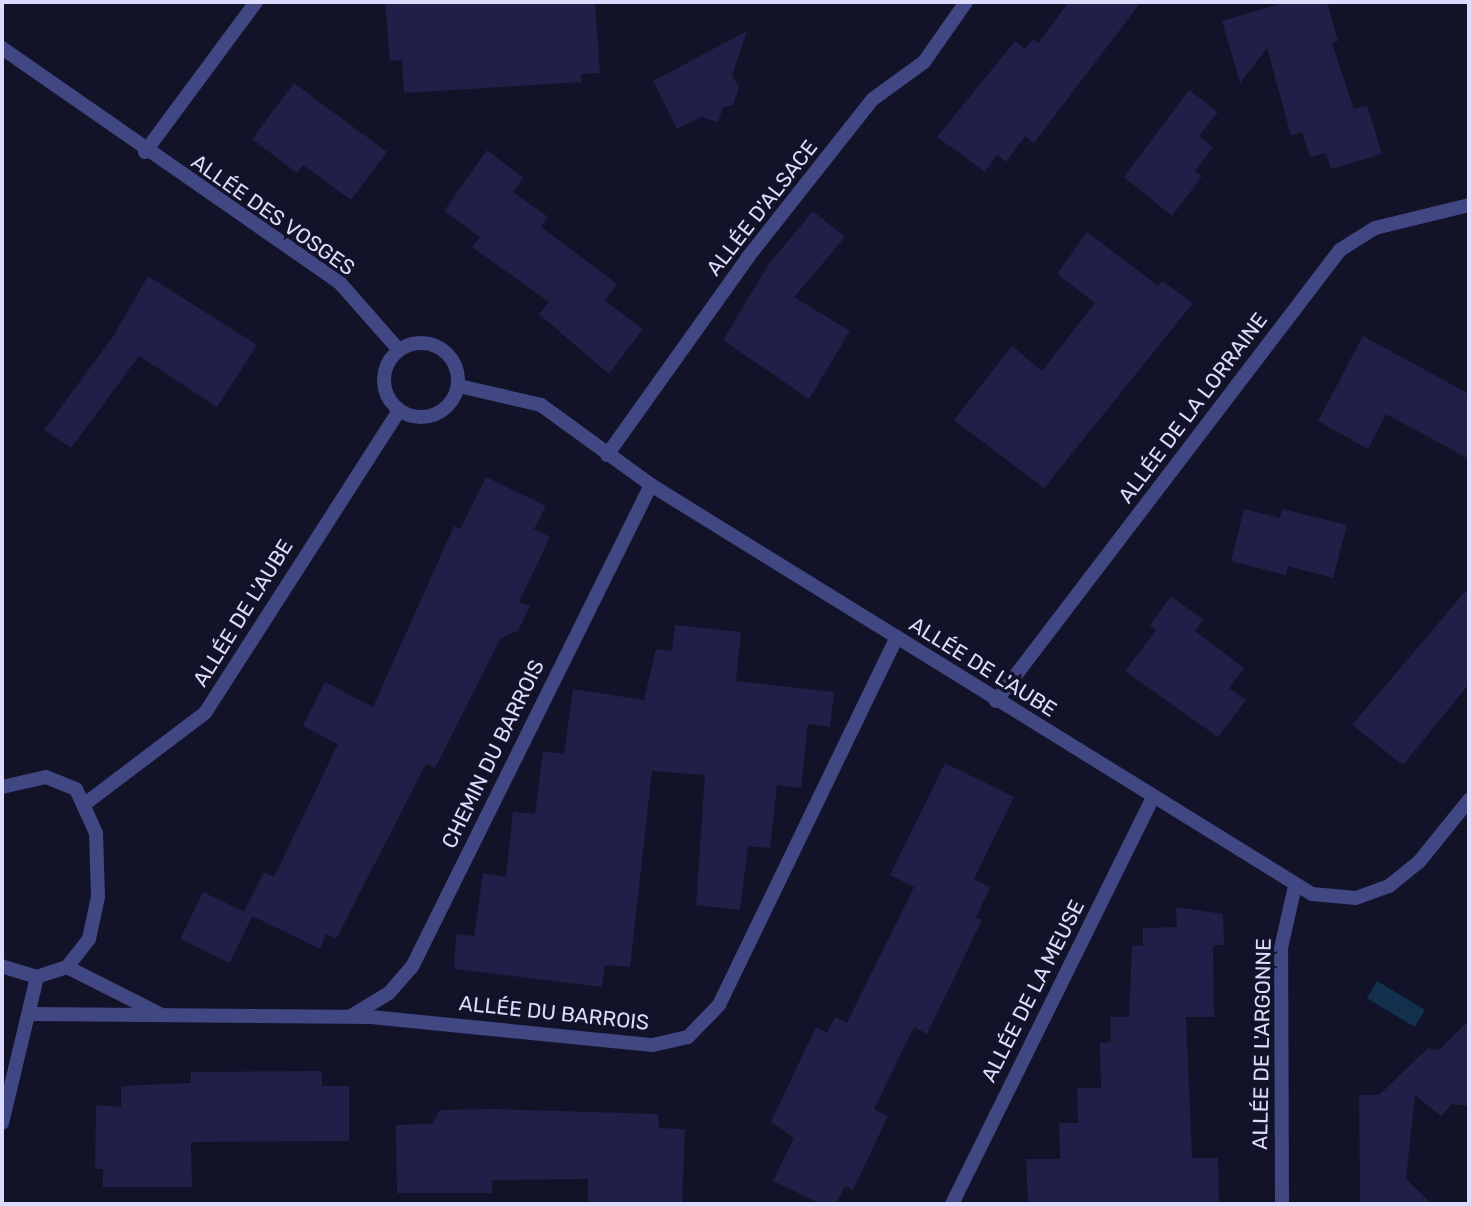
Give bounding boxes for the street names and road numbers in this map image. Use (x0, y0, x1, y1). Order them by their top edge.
street label: ALLÉE D'ALSACE (701, 135, 823, 281)
street label: ALLÉE DES VOSGES (186, 149, 360, 281)
street label: ALLÉE DE LA LORRAINE (1113, 308, 1273, 508)
street label: ALLÉE DE L'AUBE (188, 535, 298, 691)
street label: ALLÉE DE L'AUBE (905, 612, 1061, 722)
street label: CHEMIN DU BARROIS (436, 656, 550, 852)
street label: ALLÉE DE LA MEUSE (976, 895, 1090, 1087)
street label: ALLÉE DE L'ARGONNE (1248, 938, 1276, 1150)
street label: ALLÉE DU BARROIS (458, 990, 650, 1036)

